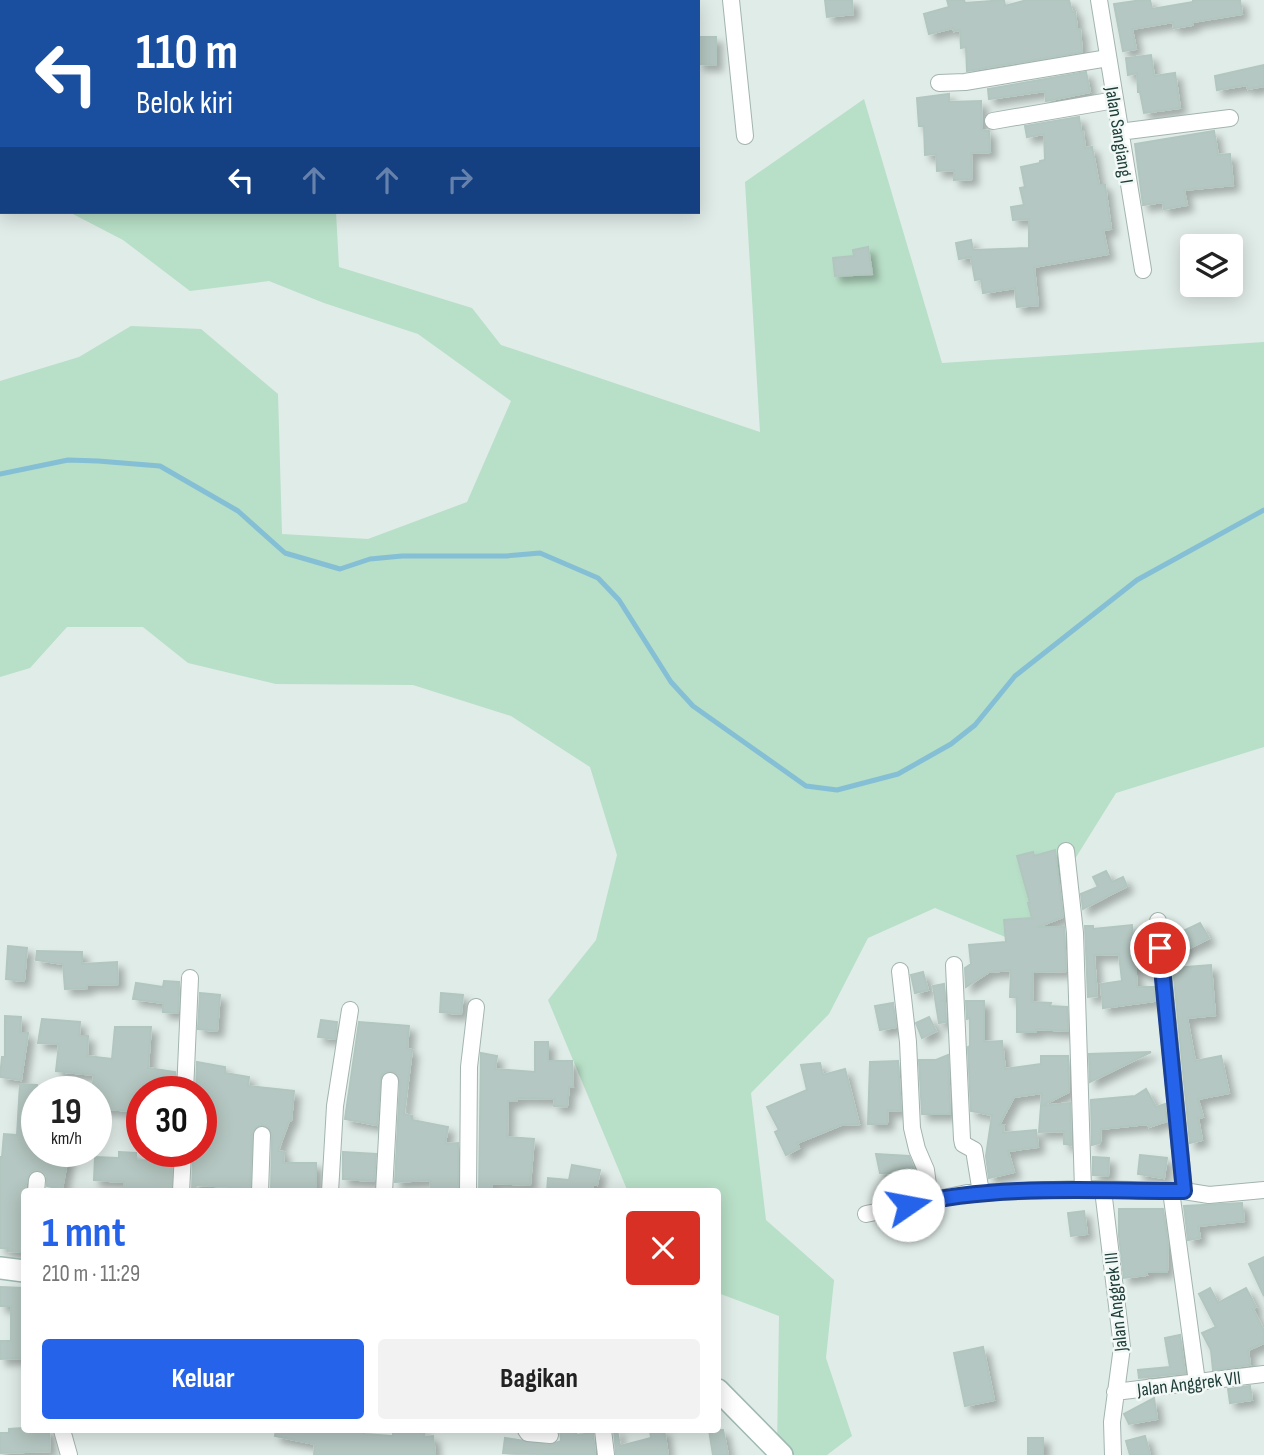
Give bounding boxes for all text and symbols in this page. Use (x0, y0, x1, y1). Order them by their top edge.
text: 110 m (136, 24, 238, 83)
icon: left (21, 28, 112, 119)
text: Belok kiri (136, 84, 233, 123)
street label: Jalan Sangiang I (1099, 84, 1138, 185)
icon: left (222, 161, 260, 199)
icon: ahead (295, 161, 333, 199)
icon: ahead (368, 161, 406, 199)
icon: right (441, 161, 479, 199)
map controls (1180, 234, 1243, 297)
button: layers (1180, 234, 1243, 297)
pin (1130, 918, 1190, 978)
icon: arrive (1141, 929, 1179, 967)
speed limit sign: 30 (126, 1076, 217, 1167)
text: 19 (51, 1091, 82, 1134)
text: km/h (51, 1128, 82, 1149)
position arrow (871, 1168, 945, 1242)
text: 1 mnt (42, 1208, 126, 1259)
button: close (626, 1211, 700, 1285)
street label: Jalan Anggrek III (1100, 1251, 1133, 1354)
text: 210 m · 11:29 (42, 1260, 140, 1288)
button: Keluar (42, 1339, 364, 1419)
button: Bagikan (378, 1339, 700, 1419)
street label: Jalan Anggrek VII (1135, 1367, 1242, 1402)

